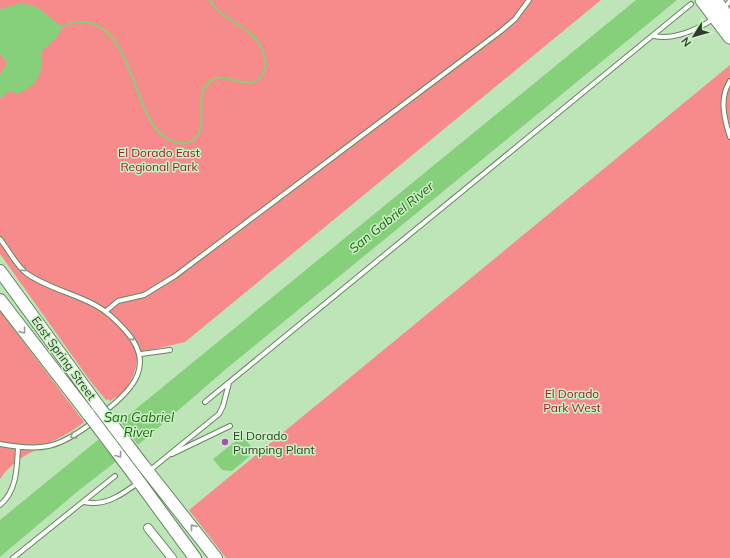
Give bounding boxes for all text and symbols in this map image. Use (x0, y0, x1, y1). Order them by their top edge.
north arrow (674, 16, 714, 56)
text: N (678, 34, 694, 50)
park label: El Dorado East Regional Park (118, 145, 200, 174)
water label: San Gabriel River (346, 177, 437, 256)
one-way arrow (19, 264, 27, 272)
street label: East Spring Street (29, 313, 99, 403)
one-way arrow (19, 327, 26, 334)
one-way arrow (127, 333, 134, 340)
park label: El Dorado Park West (543, 386, 601, 415)
water label: San Gabriel River (104, 409, 175, 440)
place label: El Dorado Pumping Plant (233, 428, 315, 457)
one-way arrow (70, 431, 77, 439)
marker: El Dorado Pumping Plant (220, 437, 230, 447)
one-way arrow (114, 450, 121, 457)
one-way arrow (190, 524, 197, 532)

